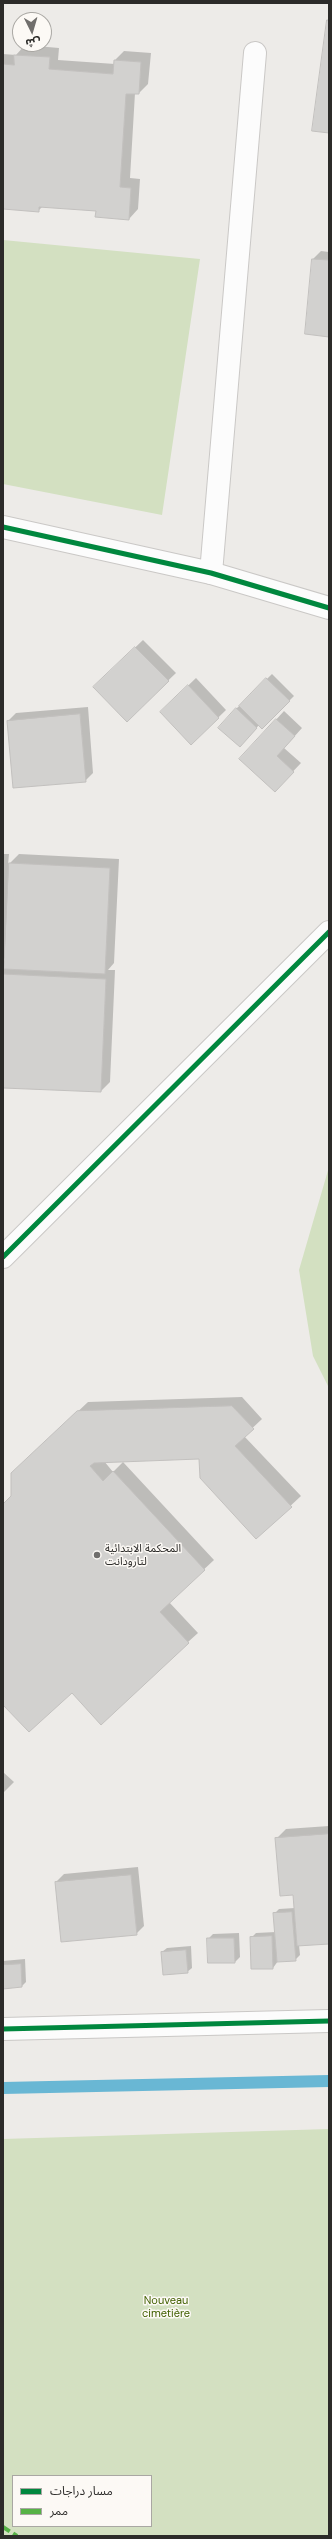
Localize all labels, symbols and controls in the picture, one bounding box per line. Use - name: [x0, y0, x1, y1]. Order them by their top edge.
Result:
- north arrow: [12, 12, 52, 52]
- text: ش: [25, 35, 41, 51]
- place label: المحكمة الابتدائية لتارودانت: [105, 1542, 181, 1568]
- marker: المحكمة الابتدائية لتارودانت: [92, 1550, 102, 1560]
- park label: Nouveau cimetière: [142, 2294, 190, 2320]
- legend: [12, 2475, 152, 2527]
- text: مسار دراجات: [50, 2483, 113, 2499]
- text: ممر: [50, 2503, 68, 2519]

